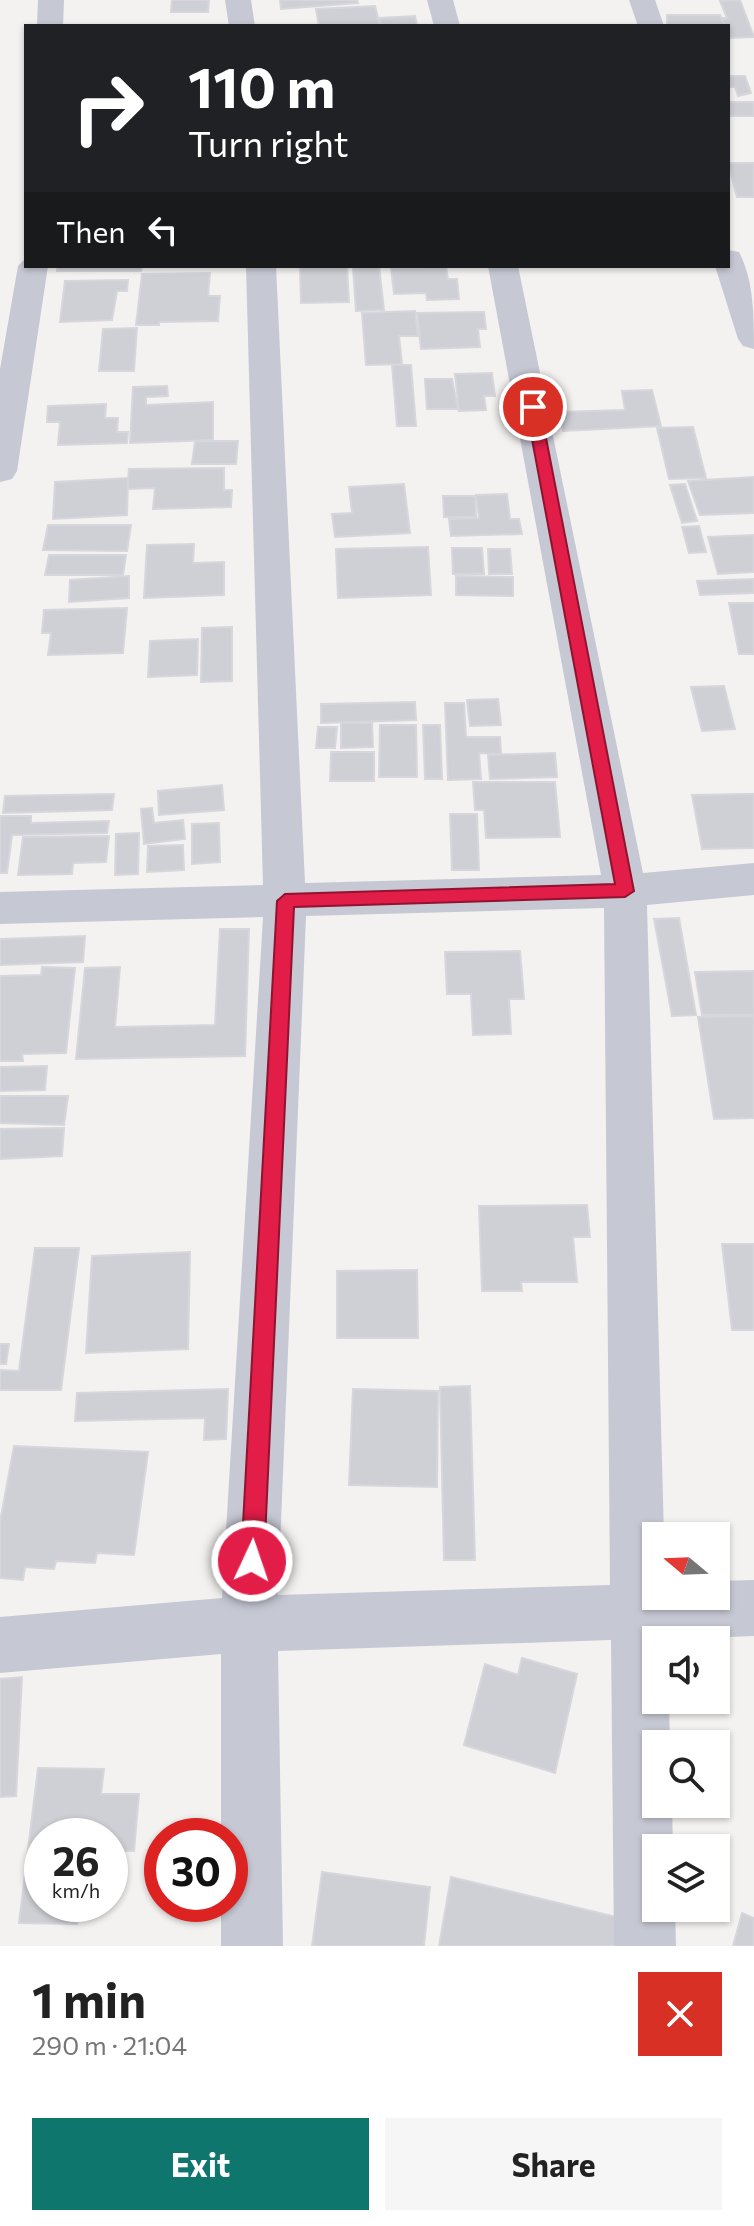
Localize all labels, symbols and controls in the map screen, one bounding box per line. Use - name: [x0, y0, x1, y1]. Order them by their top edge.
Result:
- text: 110 m: [188, 51, 335, 120]
- icon: right: [56, 56, 160, 160]
- text: Turn right: [188, 120, 349, 164]
- icon: left: [141, 208, 185, 252]
- text: Then: [56, 212, 125, 249]
- pin: [499, 373, 567, 441]
- icon: arrive: [511, 385, 555, 429]
- position arrow: [210, 1519, 294, 1603]
- north arrow: [642, 1522, 730, 1610]
- map controls: [642, 1522, 730, 1922]
- button: sound: [642, 1626, 730, 1714]
- button: search: [642, 1730, 730, 1818]
- speed limit sign: 30: [144, 1818, 248, 1922]
- button: layers: [642, 1834, 730, 1922]
- text: 26: [52, 1835, 100, 1884]
- text: km/h: [52, 1878, 100, 1902]
- text: 1 min: [32, 1969, 146, 2028]
- button: close: [638, 1972, 722, 2056]
- text: 290 m · 21:04: [32, 2029, 187, 2060]
- button: Exit: [32, 2118, 369, 2210]
- button: Share: [385, 2118, 722, 2210]

